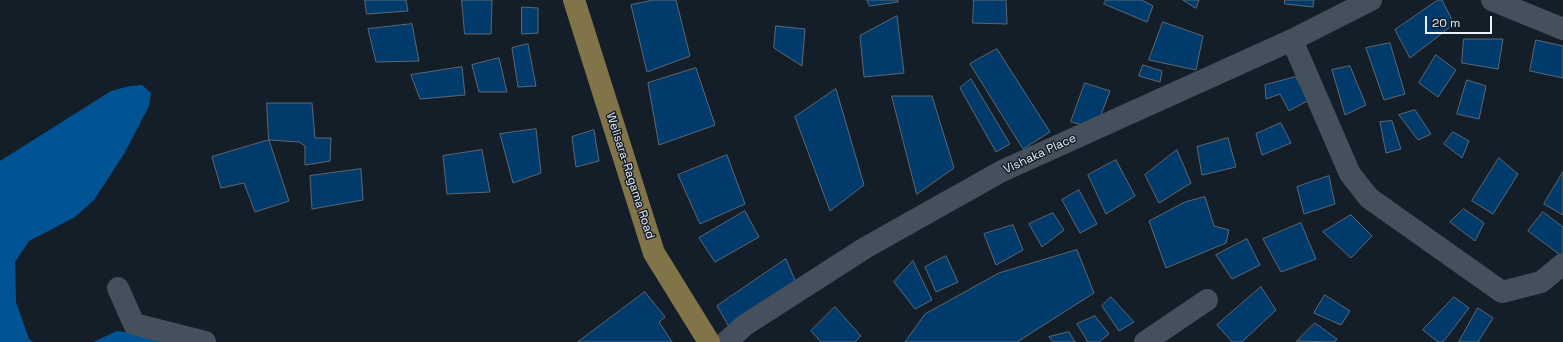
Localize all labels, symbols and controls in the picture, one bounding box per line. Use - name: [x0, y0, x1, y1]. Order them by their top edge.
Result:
- scale bar: [1427, 8, 1494, 34]
- text: 20 m: [1432, 15, 1460, 31]
- street label: Welisara-Ragama Road: [603, 111, 657, 241]
- street label: Vishaka Place: [1001, 131, 1079, 177]

